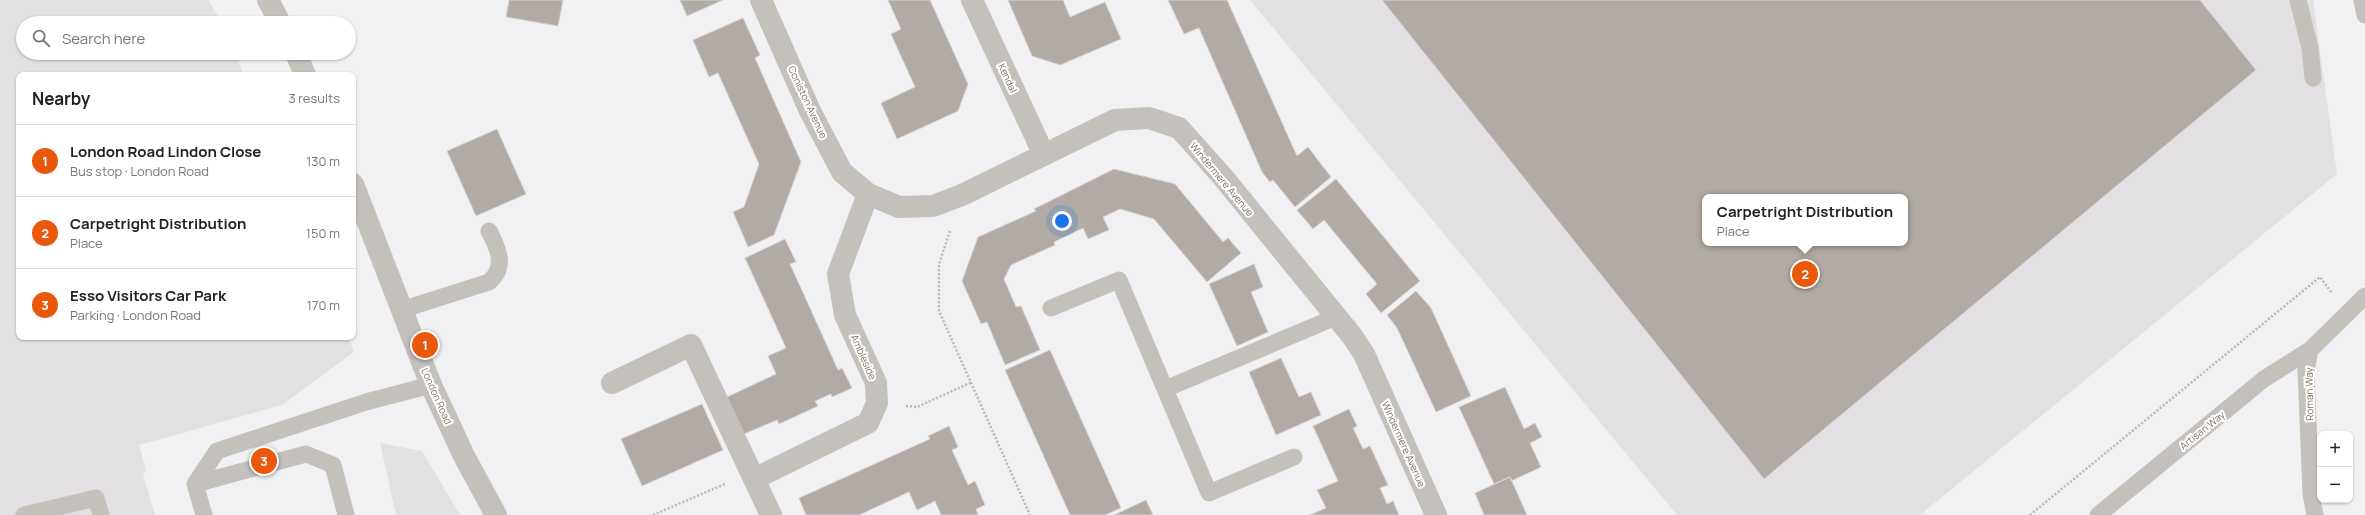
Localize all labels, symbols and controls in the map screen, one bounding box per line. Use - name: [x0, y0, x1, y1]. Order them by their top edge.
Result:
- search box: [16, 16, 356, 60]
- icon: search: [30, 27, 52, 49]
- text: Search here: [62, 28, 145, 49]
- street label: Kendal: [995, 61, 1021, 95]
- street label: Coniston Avenue: [785, 63, 831, 141]
- text: Nearby: [32, 87, 90, 110]
- text: 3 results: [288, 89, 340, 107]
- street label: Windermere Avenue: [1187, 139, 1257, 219]
- text: London Road Lindon Close: [70, 141, 261, 162]
- text: 1: [42, 152, 48, 170]
- text: 130 m: [306, 152, 340, 170]
- text: Bus stop · London Road: [70, 162, 209, 180]
- popup: [1702, 194, 1908, 246]
- text: Carpetright Distribution: [1717, 201, 1893, 222]
- your location: [1052, 211, 1072, 231]
- text: Carpetright Distribution: [70, 213, 246, 234]
- text: Place: [1717, 222, 1750, 240]
- text: 2: [41, 224, 49, 242]
- text: 150 m: [306, 224, 340, 242]
- text: Place: [70, 234, 103, 252]
- pin: 2: [1792, 259, 1818, 289]
- text: Esso Visitors Car Park: [70, 285, 226, 306]
- text: 3: [41, 296, 49, 314]
- text: 170 m: [307, 296, 340, 314]
- text: Parking · London Road: [70, 306, 201, 324]
- pin: 1: [412, 330, 438, 360]
- street label: Ambleside: [848, 332, 880, 382]
- street label: London Road: [418, 366, 456, 427]
- street label: Roman Way: [2302, 366, 2316, 421]
- street label: Windermere Avenue: [1379, 399, 1429, 489]
- street label: Artisan Way: [2176, 407, 2228, 453]
- map controls: [2317, 431, 2353, 503]
- button: +: [2317, 431, 2353, 467]
- pin: 3: [251, 446, 277, 476]
- button: −: [2317, 467, 2353, 503]

